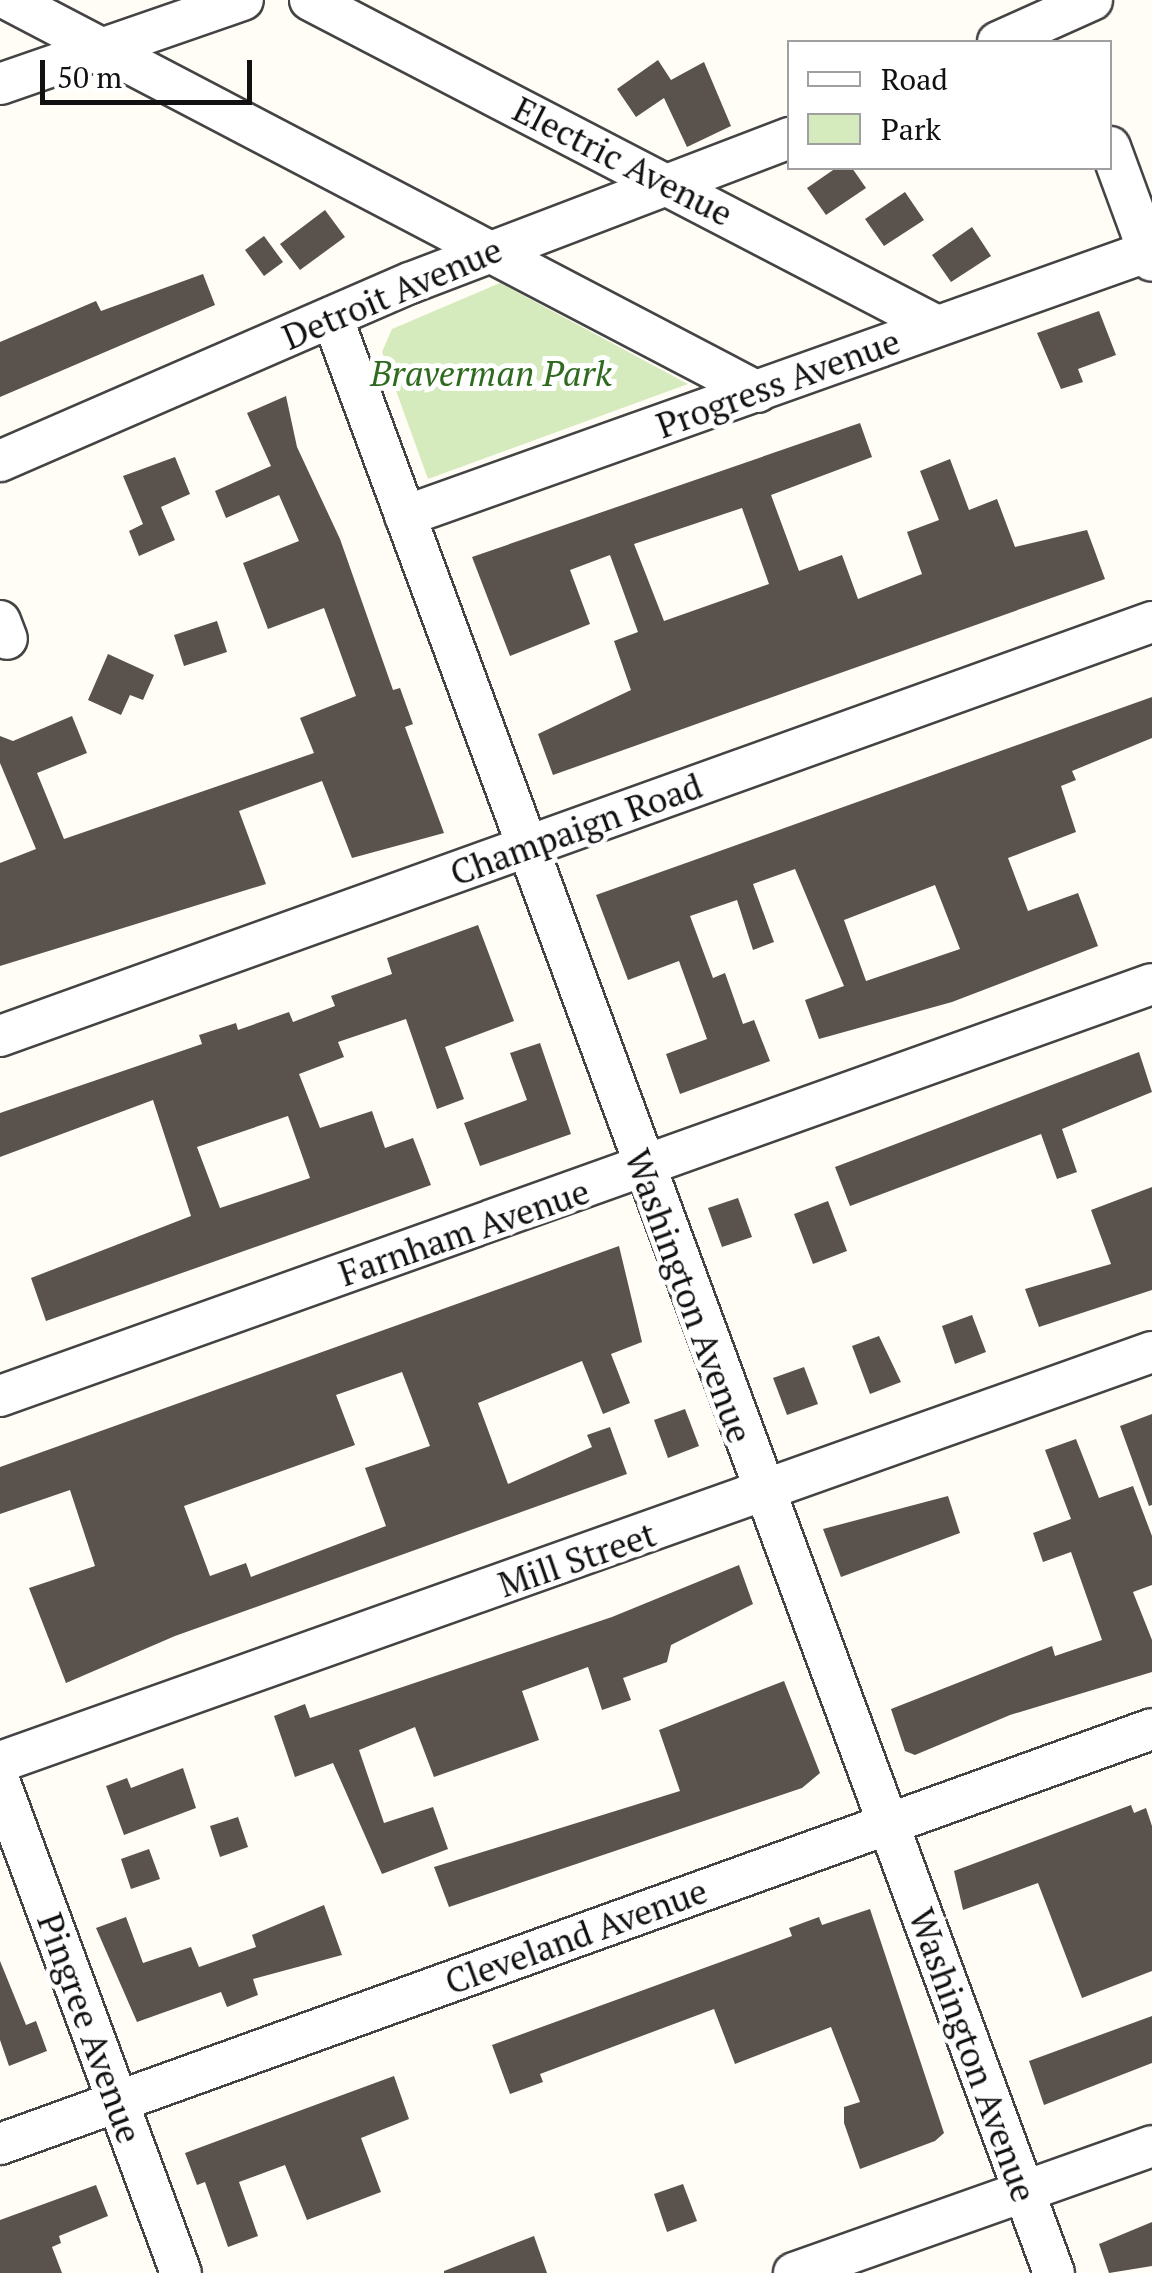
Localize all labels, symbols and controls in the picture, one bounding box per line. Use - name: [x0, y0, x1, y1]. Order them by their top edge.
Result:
- scale bar: [45, 40, 258, 102]
- legend: [787, 40, 1112, 170]
- text: 50 m: [57, 57, 122, 97]
- text: Road: [881, 59, 948, 99]
- street label: Electric Avenue: [506, 88, 740, 234]
- text: Park: [881, 109, 941, 149]
- street label: Detroit Avenue: [276, 228, 508, 358]
- street label: Progress Avenue: [650, 319, 906, 447]
- park label: Braverman Park: [370, 352, 612, 394]
- street label: Champaign Road: [444, 764, 708, 894]
- street label: Washington Avenue: [616, 1143, 762, 1449]
- street label: Farnham Avenue: [333, 1169, 595, 1295]
- street label: Mill Street: [493, 1512, 661, 1606]
- street label: Cleveland Avenue: [439, 1869, 713, 2003]
- street label: Washington Avenue: [900, 1902, 1046, 2208]
- street label: Pingree Avenue: [29, 1907, 151, 2149]

